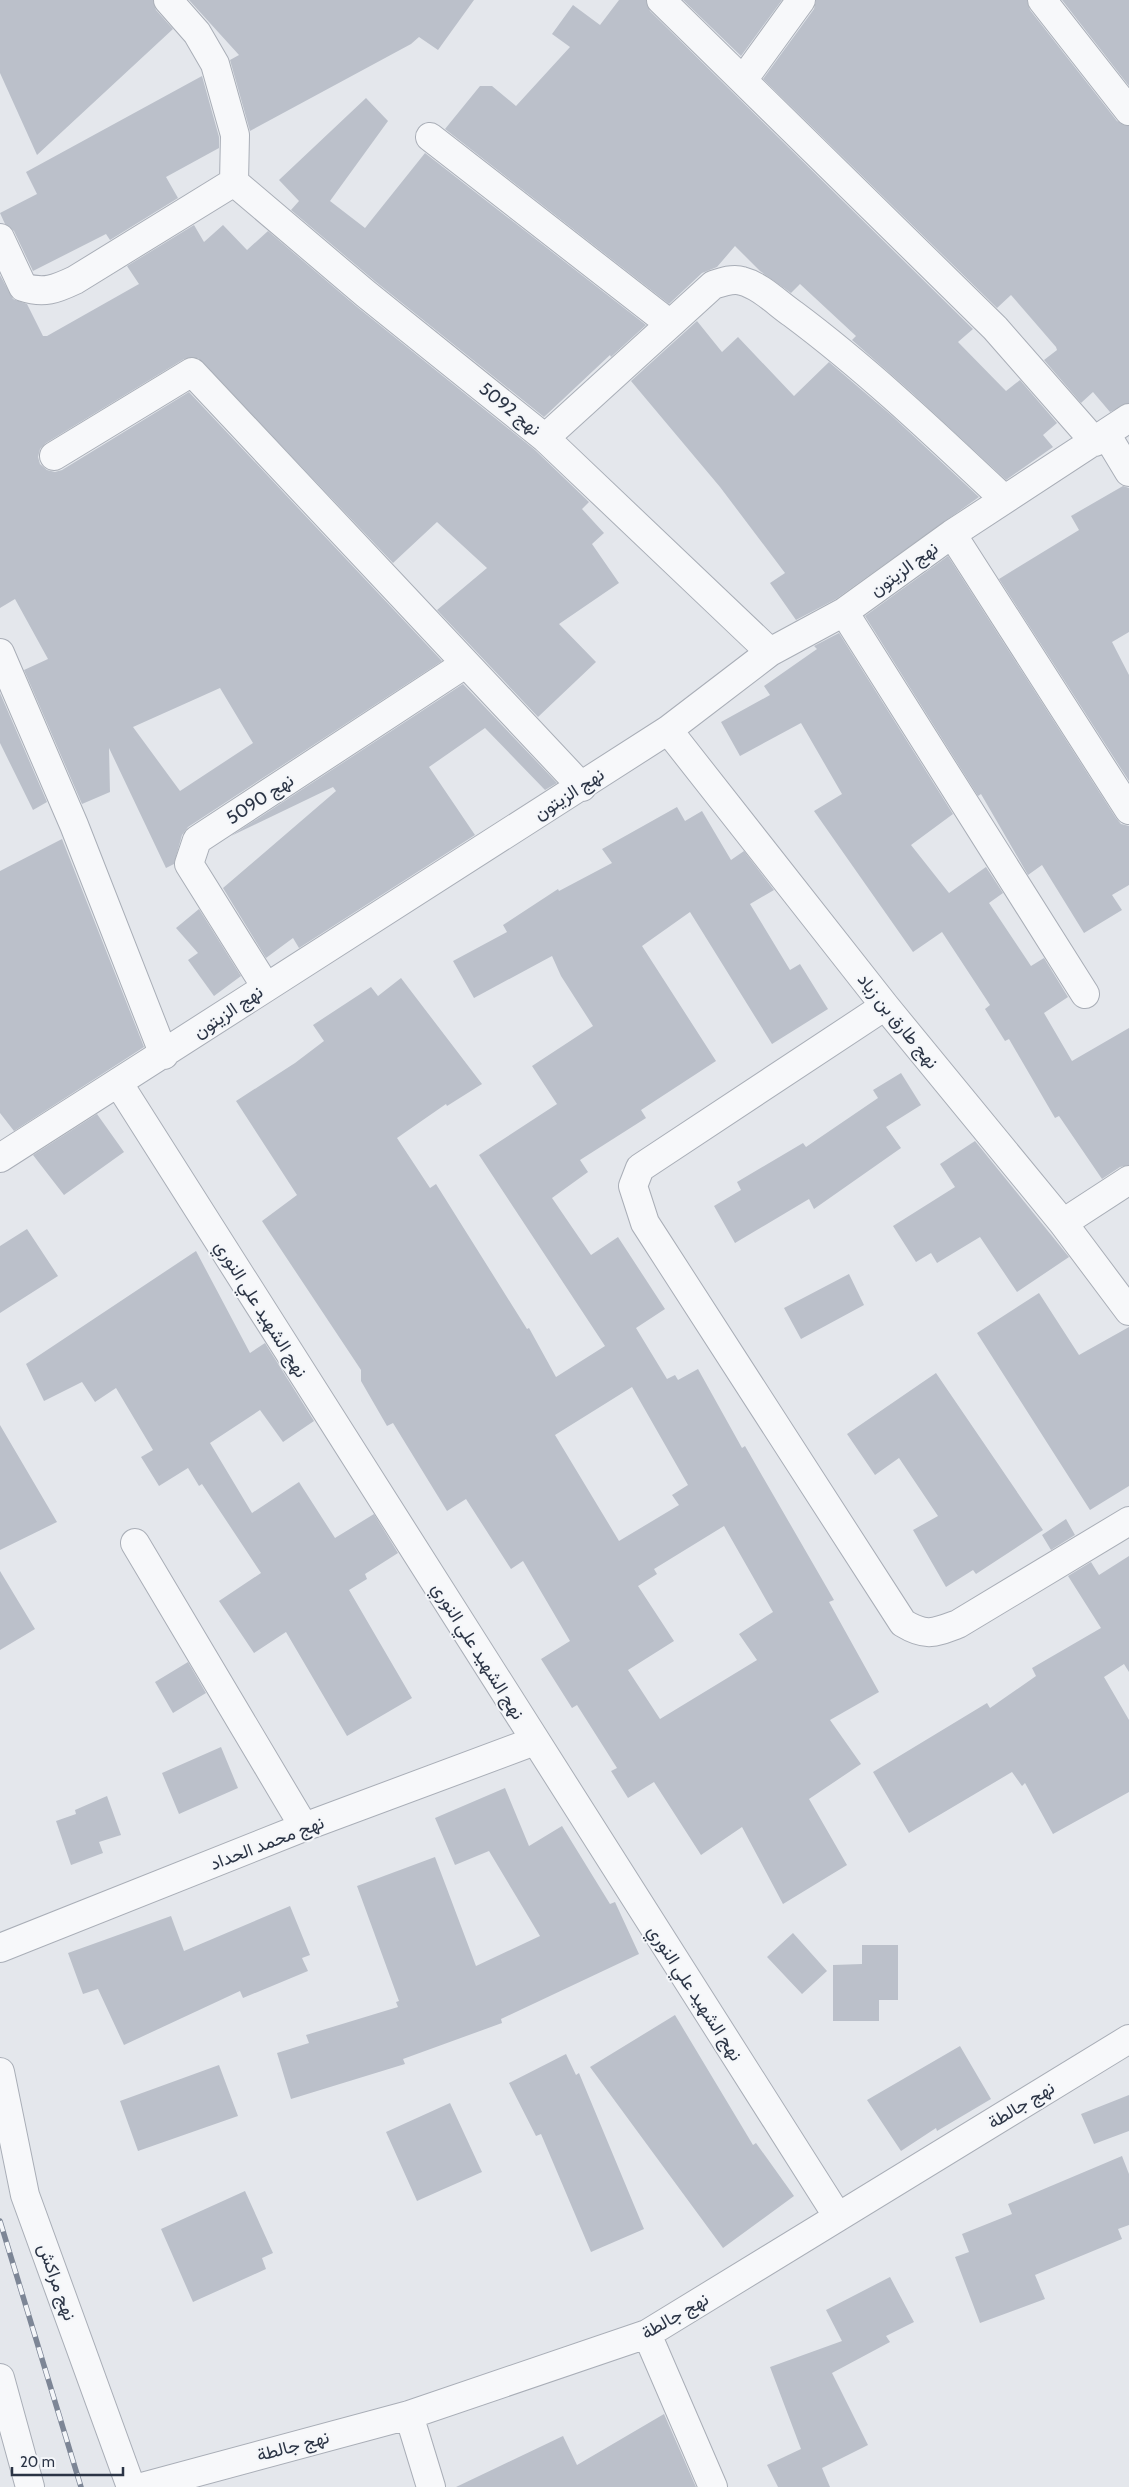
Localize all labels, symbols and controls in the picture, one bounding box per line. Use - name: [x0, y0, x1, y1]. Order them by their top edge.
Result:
- street label: نهج 5092: [474, 378, 545, 441]
- street label: نهج الزيتون: [866, 537, 943, 602]
- street label: نهج الزيتون: [530, 763, 609, 826]
- street label: نهج 5090: [222, 769, 298, 830]
- street label: نهج طارق بن زياد: [852, 969, 943, 1074]
- street label: نهج الزيتون: [189, 981, 267, 1044]
- street label: نهج الشهيد علي النوري: [207, 1236, 312, 1384]
- street label: نهج الشهيد علي النوري: [424, 1578, 529, 1726]
- street label: نهج محمد الحداد: [207, 1811, 327, 1876]
- street label: نهج الشهيد علي النوري: [640, 1921, 747, 2067]
- street label: نهج جالطة: [984, 2077, 1059, 2134]
- street label: نهج مراكش: [32, 2241, 81, 2324]
- street label: نهج جالطة: [637, 2288, 713, 2345]
- street label: نهج جالطة: [254, 2426, 332, 2467]
- scale bar: [12, 2444, 124, 2476]
- text: 20 m: [20, 2453, 55, 2471]

